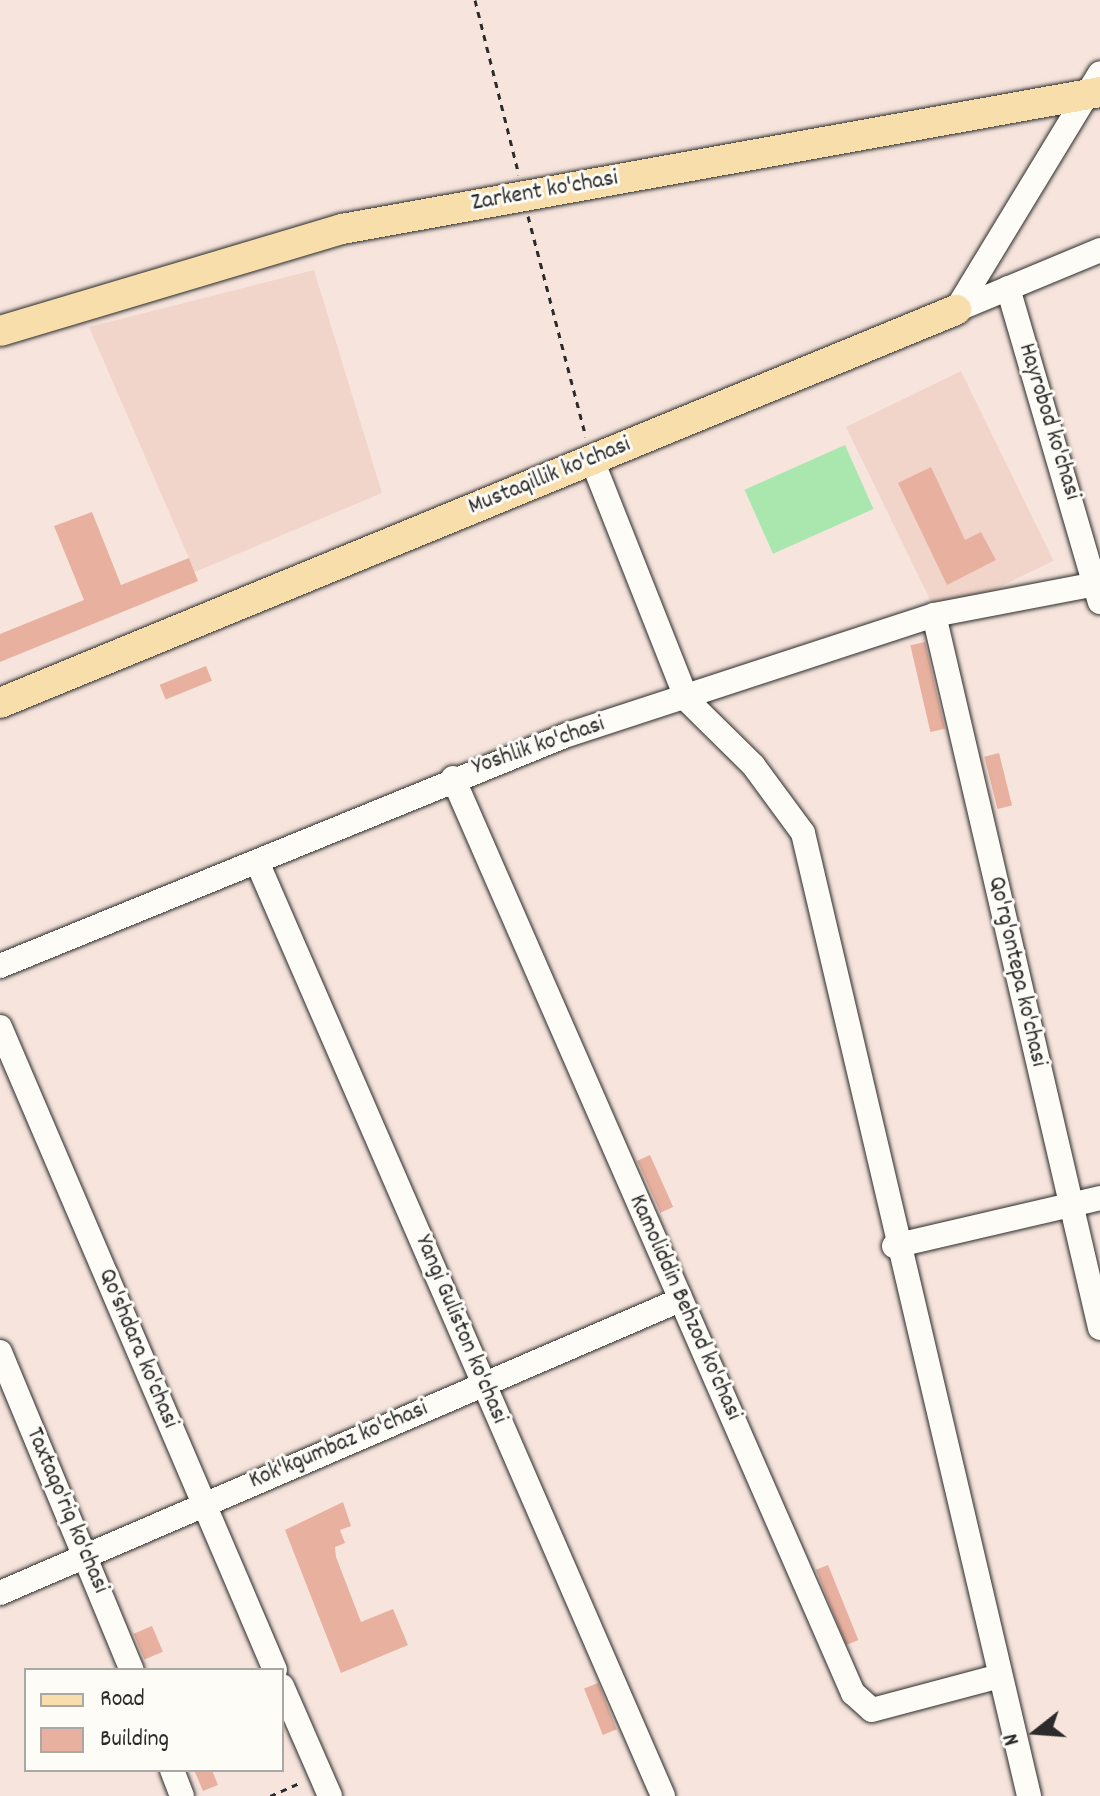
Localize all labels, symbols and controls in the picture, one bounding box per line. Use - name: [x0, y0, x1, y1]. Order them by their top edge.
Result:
- street label: Zarkent ko'chasi: [470, 165, 620, 219]
- street label: Hayrobod ko'chasi: [1011, 340, 1085, 504]
- street label: Mustaqillik ko'chasi: [465, 431, 635, 523]
- street label: Yoshlik ko'chasi: [469, 711, 609, 783]
- street label: Qo'rg'ontepa ko'chasi: [980, 874, 1052, 1070]
- street label: Kamoliddin Behzod ko'chasi: [621, 1191, 747, 1425]
- street label: Yangi Guliston ko'chasi: [407, 1231, 513, 1429]
- street label: Qo'shdara ko'chasi: [90, 1265, 184, 1433]
- street label: Kok'kgumbaz ko'chasi: [245, 1395, 433, 1497]
- street label: Taxtaqo'riq ko'chasi: [18, 1424, 114, 1598]
- legend: [24, 1668, 284, 1772]
- text: Road: [100, 1683, 145, 1717]
- north arrow: [996, 1692, 1076, 1772]
- text: Building: [100, 1723, 169, 1757]
- text: N: [996, 1729, 1029, 1749]

